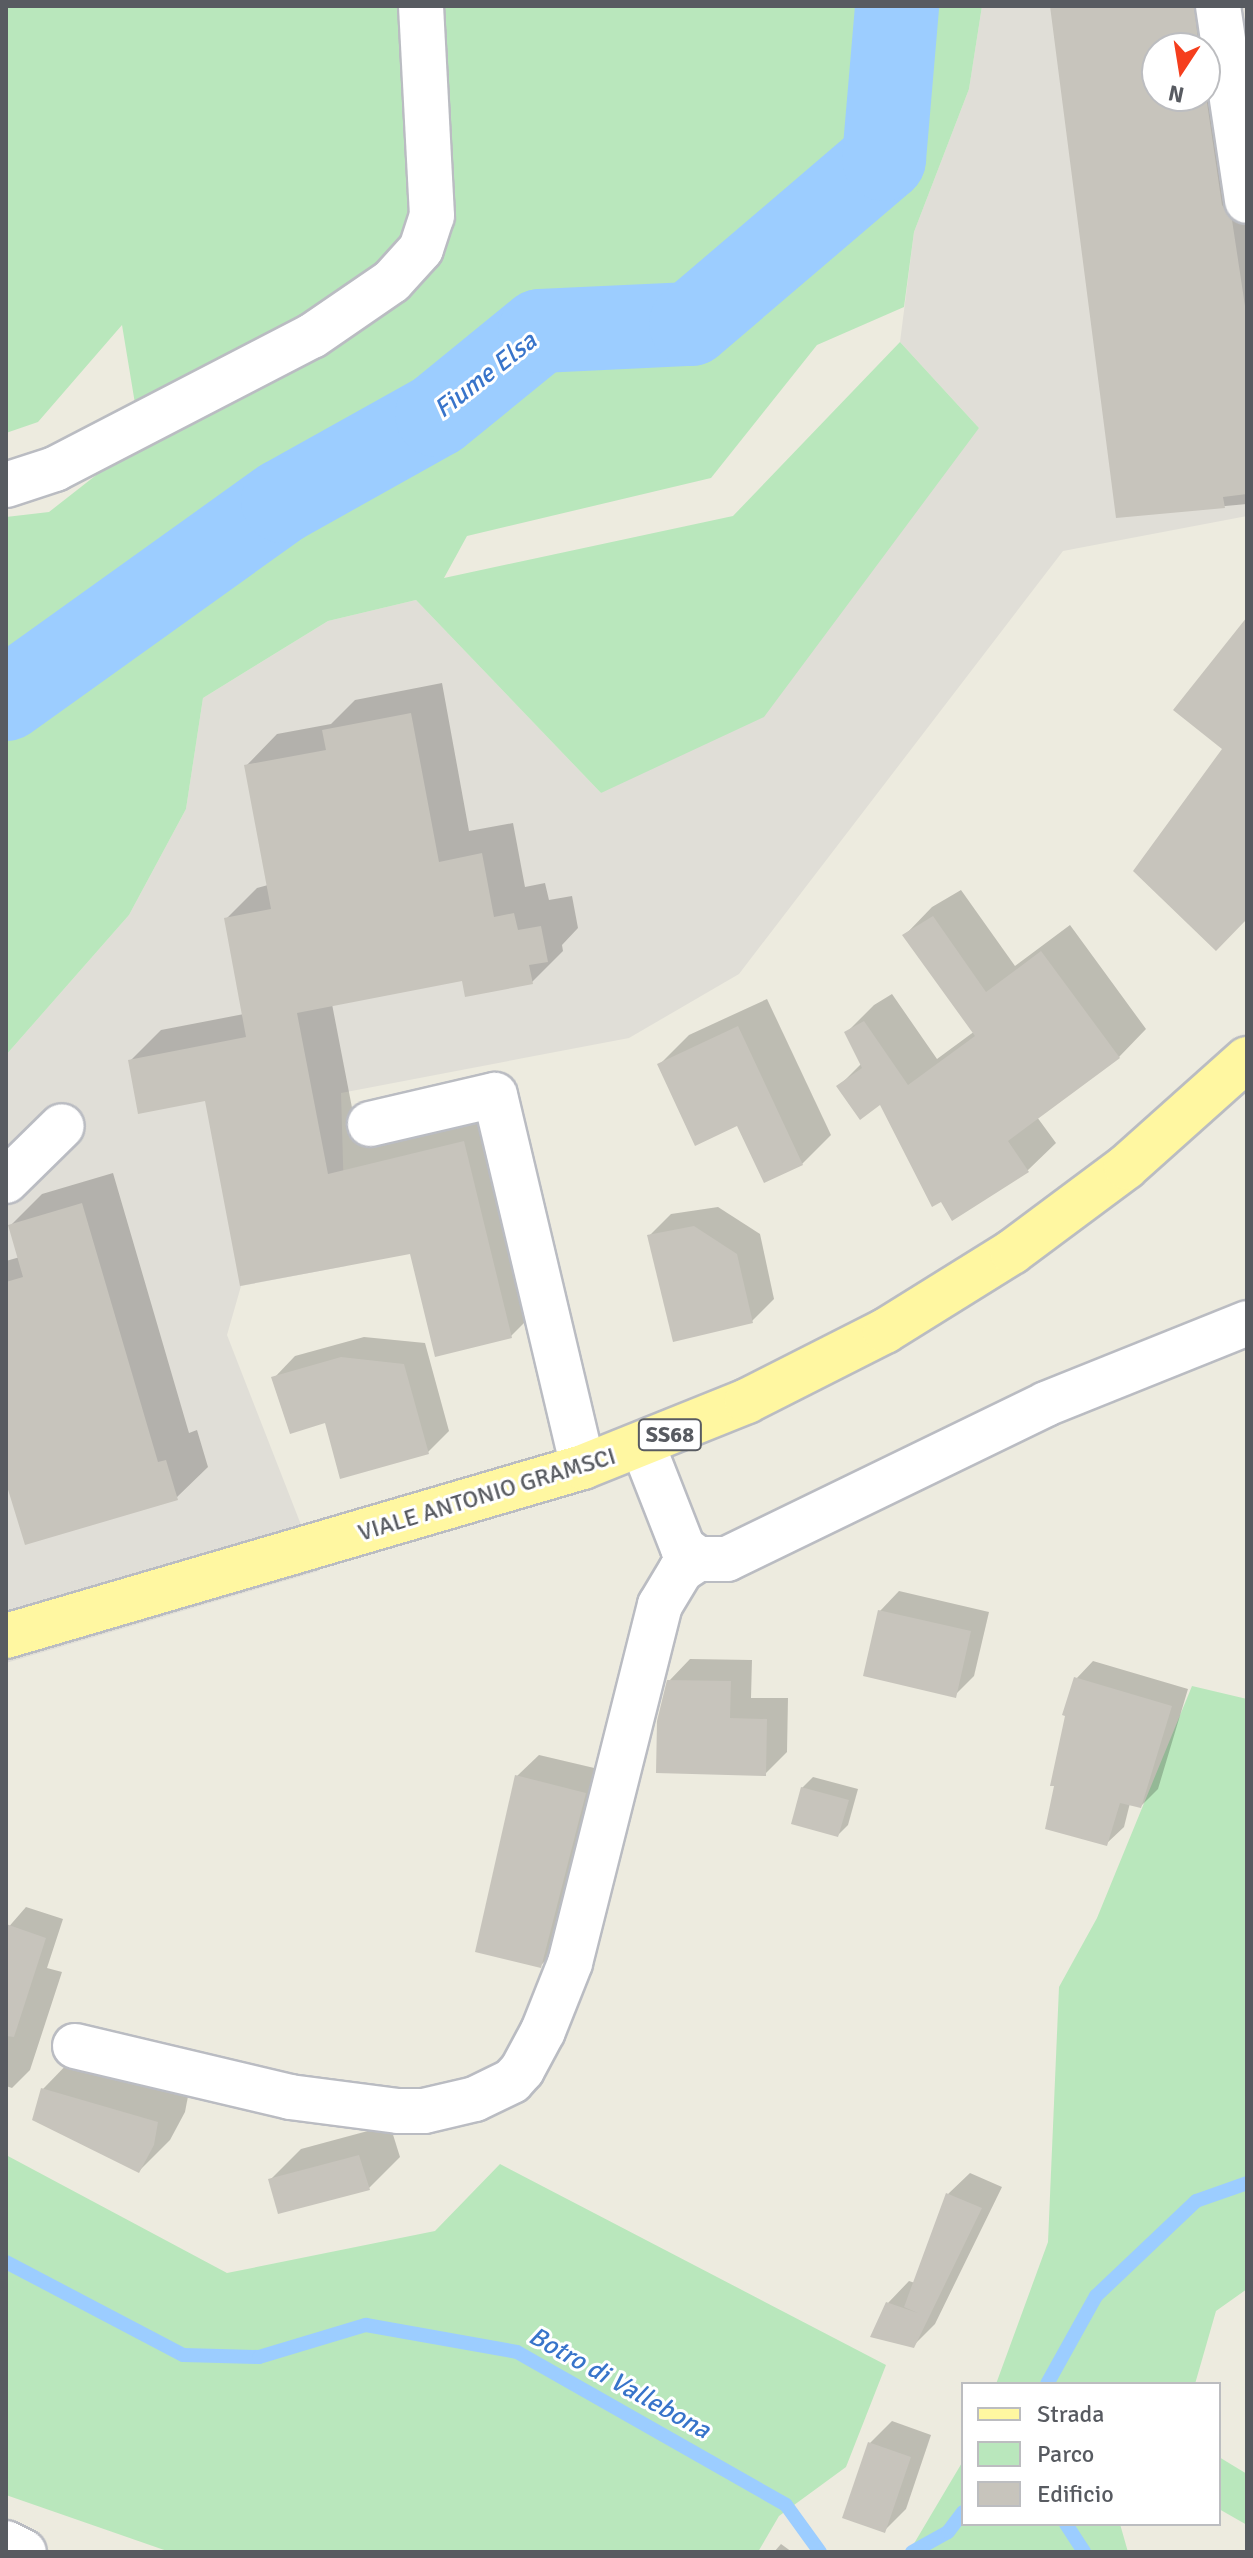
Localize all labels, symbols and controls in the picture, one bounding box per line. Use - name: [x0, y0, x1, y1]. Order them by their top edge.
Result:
- north arrow: [1141, 32, 1221, 112]
- text: N: [1166, 79, 1187, 109]
- water label: Fiume Elsa: [429, 326, 543, 426]
- road number: SS68: [636, 1417, 704, 1453]
- street label: VIALE ANTONIO GRAMSCI: [355, 1442, 619, 1548]
- water label: Botro di Vallebona: [523, 2321, 715, 2447]
- legend: [961, 2382, 1221, 2526]
- text: Strada: [1037, 2399, 1104, 2429]
- text: Parco: [1037, 2439, 1094, 2469]
- text: Edificio: [1037, 2479, 1114, 2509]

